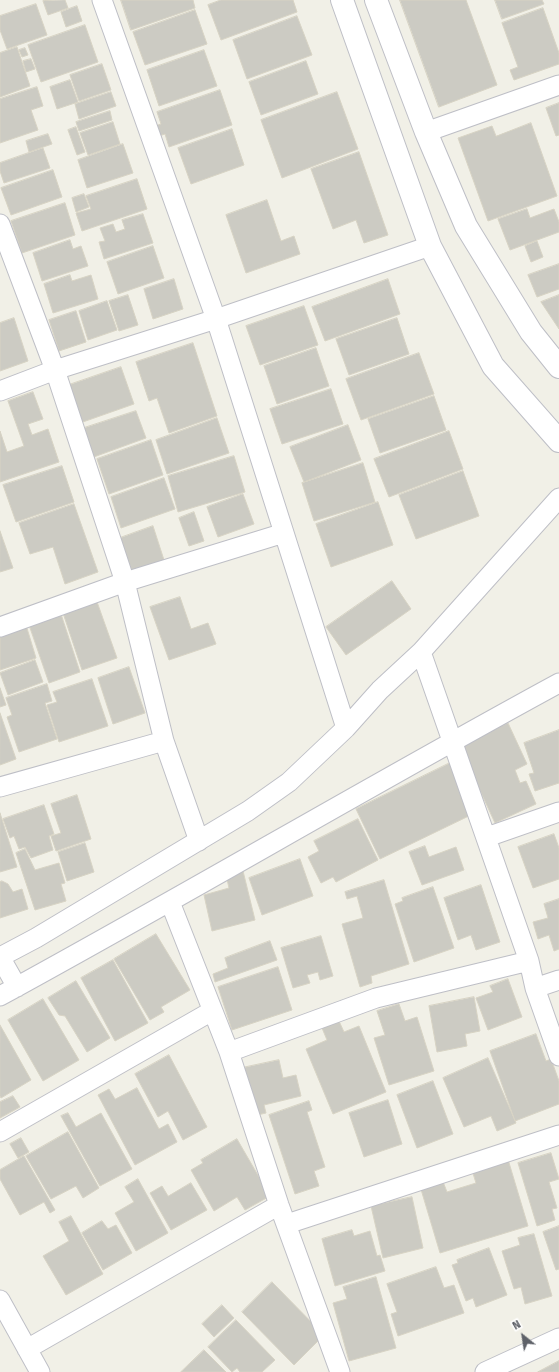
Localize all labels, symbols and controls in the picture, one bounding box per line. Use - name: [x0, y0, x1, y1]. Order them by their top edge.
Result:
- north arrow: [503, 1316, 543, 1356]
- text: N: [510, 1318, 523, 1333]

